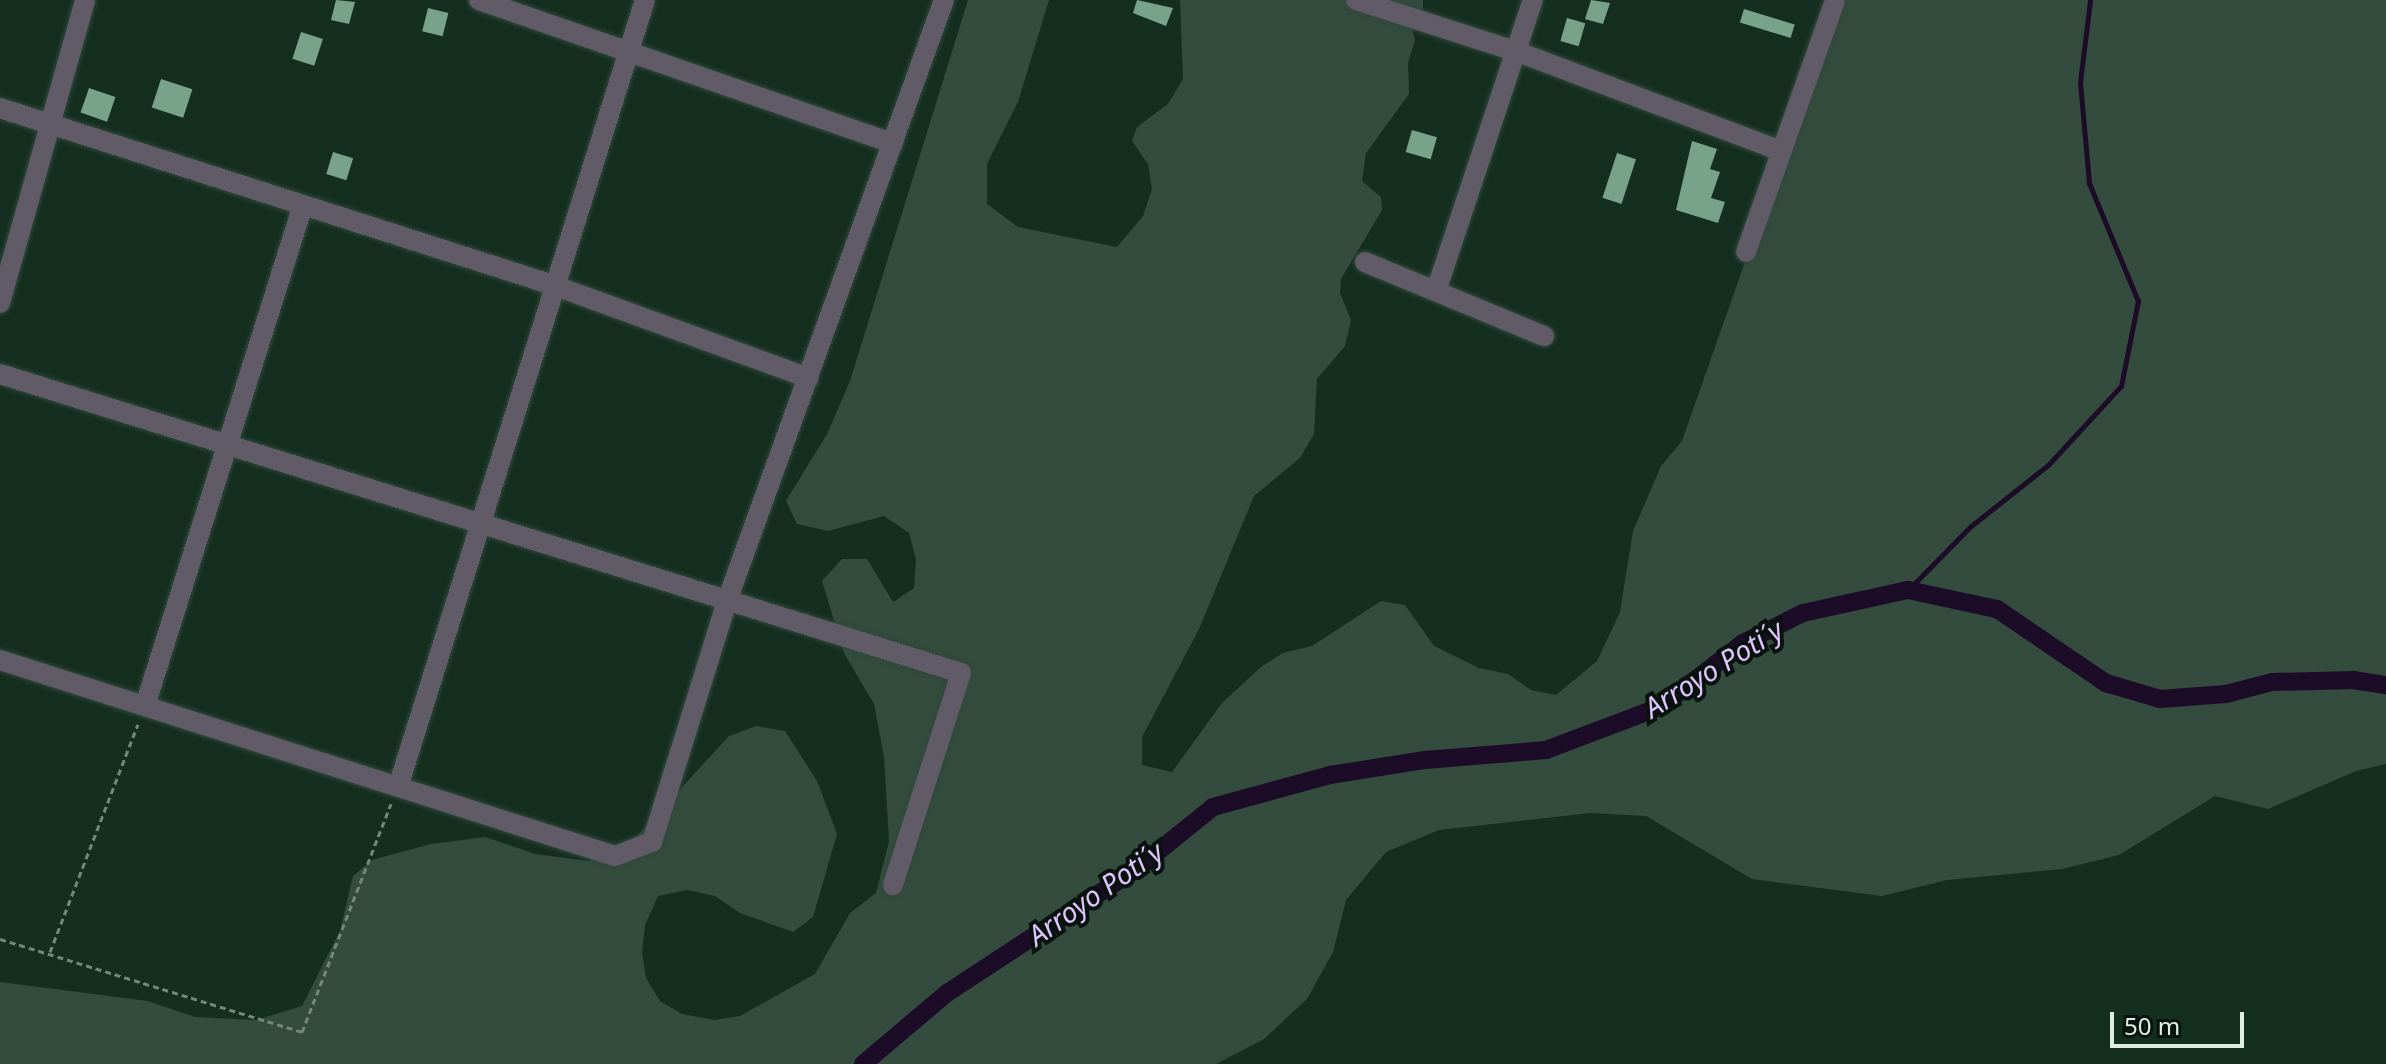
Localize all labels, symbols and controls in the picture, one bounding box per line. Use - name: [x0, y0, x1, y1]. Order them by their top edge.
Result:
- water label: Arroyo Poti´y: [1637, 612, 1789, 724]
- water label: Arroyo Poti´y: [1021, 834, 1169, 952]
- scale bar: [2114, 996, 2248, 1046]
- text: 50 m: [2124, 1009, 2180, 1042]

